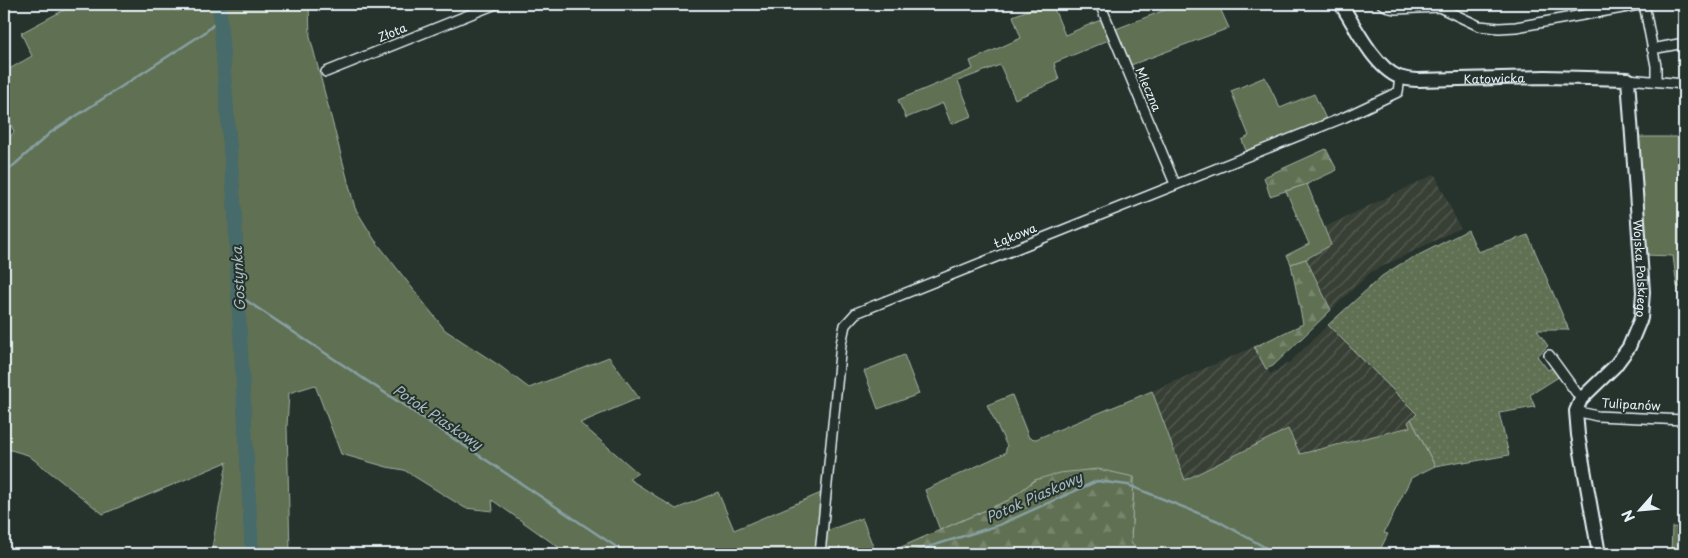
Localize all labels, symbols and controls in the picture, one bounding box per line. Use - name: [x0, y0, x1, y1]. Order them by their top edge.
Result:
- street label: Złota: [375, 18, 410, 46]
- street label: Mleczna: [1132, 64, 1167, 114]
- street label: Katowicka: [1463, 68, 1525, 88]
- street label: Łąkowa: [990, 218, 1040, 252]
- street label: Wojska Polskiego: [1629, 219, 1652, 318]
- water label: Gostynka: [226, 245, 250, 312]
- water label: Potok Piaskowy: [389, 379, 488, 455]
- street label: Tulipanów: [1601, 393, 1662, 415]
- water label: Potok Piaskowy: [982, 466, 1087, 528]
- north arrow: [1616, 486, 1666, 536]
- text: N: [1616, 506, 1640, 526]

